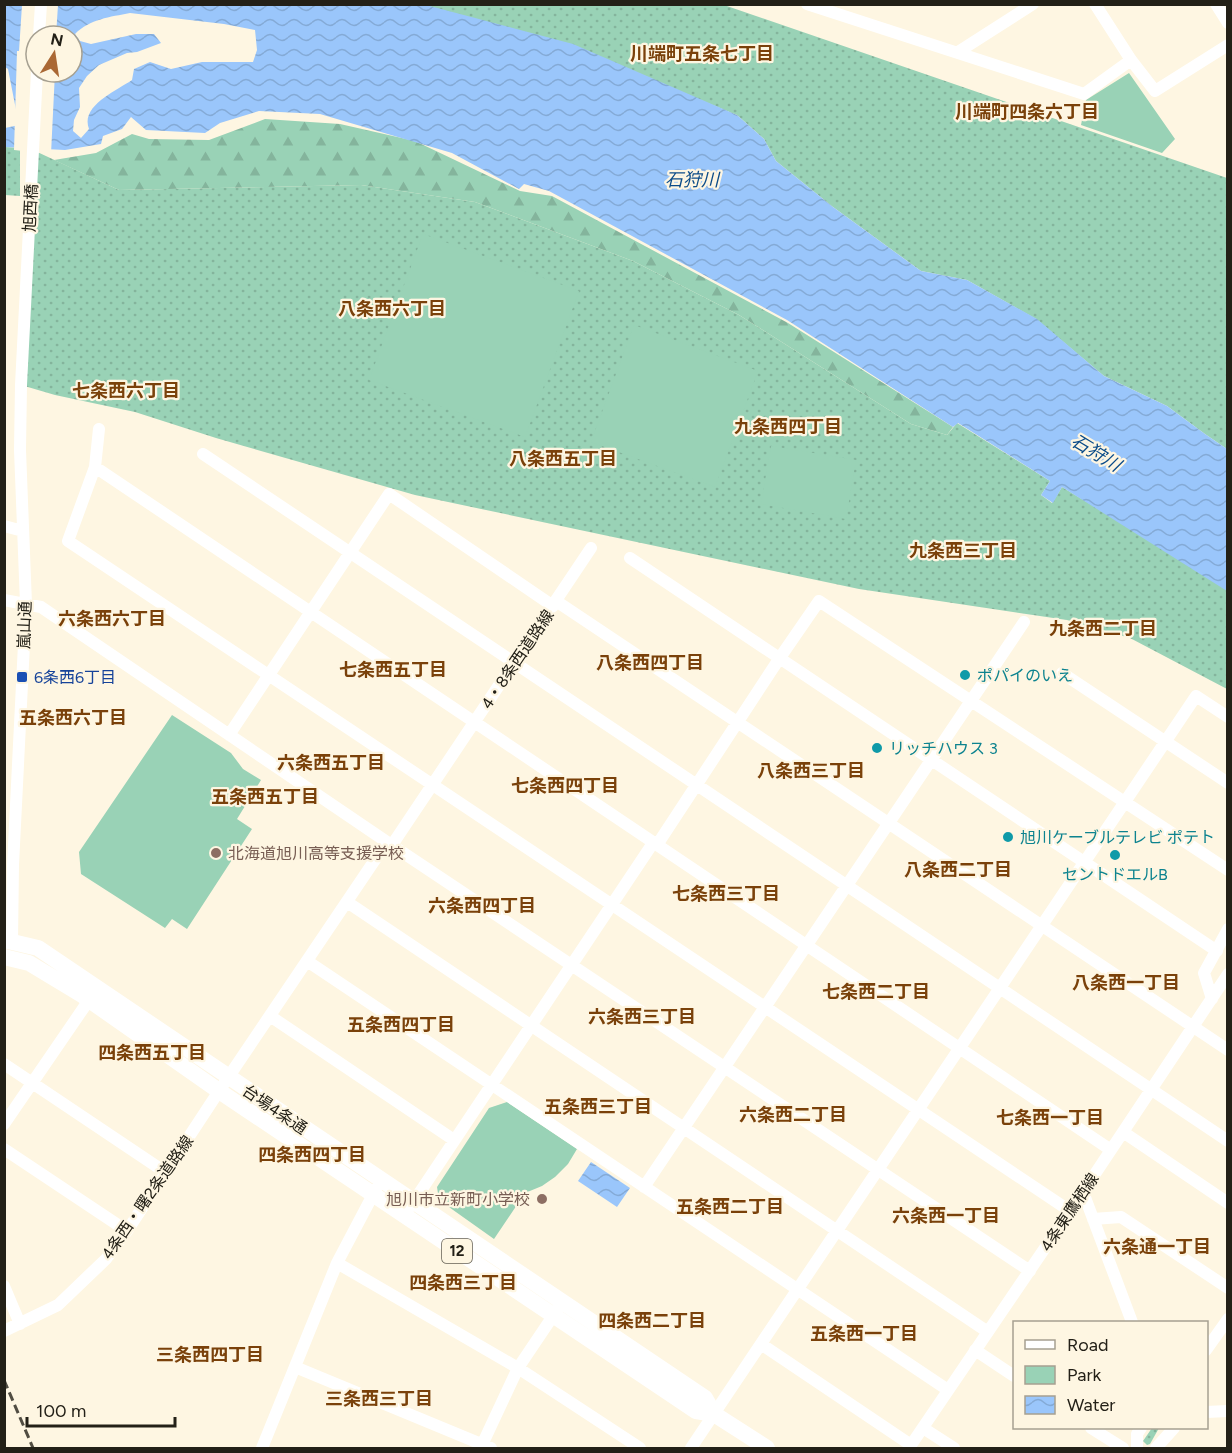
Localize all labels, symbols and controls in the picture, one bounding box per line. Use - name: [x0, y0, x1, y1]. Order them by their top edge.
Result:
- north arrow: [24, 24, 84, 84]
- text: N: [49, 29, 65, 50]
- district label: 川端町五条七丁目: [630, 43, 774, 65]
- district label: 川端町四条六丁目: [955, 101, 1099, 123]
- water label: 石狩川: [665, 169, 721, 191]
- street label: 旭西橋: [20, 184, 41, 232]
- district label: 八条西六丁目: [338, 298, 446, 320]
- district label: 七条西六丁目: [72, 380, 180, 402]
- district label: 九条西四丁目: [734, 416, 842, 438]
- water label: 石狩川: [1067, 430, 1127, 477]
- district label: 八条西五丁目: [509, 448, 617, 470]
- district label: 九条西三丁目: [909, 540, 1017, 562]
- street label: 嵐山通: [14, 601, 35, 649]
- street label: 4・8条西道路線: [477, 606, 558, 713]
- district label: 六条西六丁目: [58, 608, 166, 630]
- district label: 九条西二丁目: [1049, 618, 1157, 640]
- district label: 八条西四丁目: [596, 652, 704, 674]
- district label: 七条西五丁目: [339, 659, 447, 681]
- place label: ポパイのいえ: [977, 666, 1073, 685]
- place label: 6条西6丁目: [34, 668, 116, 687]
- marker: ポパイのいえ: [958, 668, 972, 682]
- marker: 6条西6丁目: [15, 670, 29, 684]
- district label: 五条西六丁目: [19, 707, 127, 729]
- place label: リッチハウス 3: [889, 739, 998, 758]
- marker: リッチハウス 3: [870, 741, 884, 755]
- district label: 六条西五丁目: [277, 752, 385, 774]
- district label: 八条西三丁目: [757, 760, 865, 782]
- district label: 七条西四丁目: [511, 775, 619, 797]
- district label: 五条西五丁目: [211, 786, 319, 808]
- place label: 旭川ケーブルテレビ ポテト: [1020, 828, 1215, 847]
- marker: 旭川ケーブルテレビ ポテト: [1001, 830, 1015, 844]
- place label: 北海道旭川高等支援学校: [228, 844, 404, 863]
- marker: 北海道旭川高等支援学校: [209, 846, 223, 860]
- marker: セントドエルB: [1108, 848, 1122, 862]
- district label: 八条西二丁目: [904, 859, 1012, 881]
- place label: セントドエルB: [1062, 865, 1168, 884]
- district label: 七条西三丁目: [672, 883, 780, 905]
- district label: 六条西四丁目: [428, 895, 536, 917]
- district label: 八条西一丁目: [1072, 972, 1180, 994]
- district label: 七条西二丁目: [822, 981, 930, 1003]
- district label: 六条西三丁目: [588, 1006, 696, 1028]
- district label: 五条西四丁目: [347, 1014, 455, 1036]
- district label: 四条西五丁目: [98, 1042, 206, 1064]
- street label: 台場4条通: [239, 1081, 311, 1138]
- district label: 五条西三丁目: [544, 1096, 652, 1118]
- district label: 六条西二丁目: [739, 1104, 847, 1126]
- district label: 七条西一丁目: [996, 1107, 1104, 1129]
- street label: 4条西・曙2条道路線: [98, 1132, 197, 1263]
- district label: 四条西四丁目: [258, 1144, 366, 1166]
- street label: 4条東鷹栖線: [1036, 1170, 1102, 1255]
- place label: 旭川市立新町小学校: [386, 1190, 530, 1209]
- marker: 旭川市立新町小学校: [535, 1192, 549, 1206]
- district label: 五条西二丁目: [676, 1196, 784, 1218]
- district label: 六条西一丁目: [892, 1205, 1000, 1227]
- district label: 六条通一丁目: [1103, 1236, 1211, 1258]
- road number: 12: [442, 1239, 472, 1263]
- district label: 四条西三丁目: [409, 1272, 517, 1294]
- district label: 四条西二丁目: [598, 1310, 706, 1332]
- legend: [1013, 1321, 1208, 1429]
- district label: 五条西一丁目: [810, 1323, 918, 1345]
- text: Road: [1067, 1334, 1108, 1356]
- district label: 三条西四丁目: [156, 1344, 264, 1366]
- text: Park: [1067, 1364, 1102, 1386]
- district label: 三条西三丁目: [325, 1388, 433, 1410]
- scale bar: [27, 1390, 176, 1428]
- text: Water: [1067, 1394, 1115, 1416]
- text: 100 m: [36, 1400, 86, 1422]

